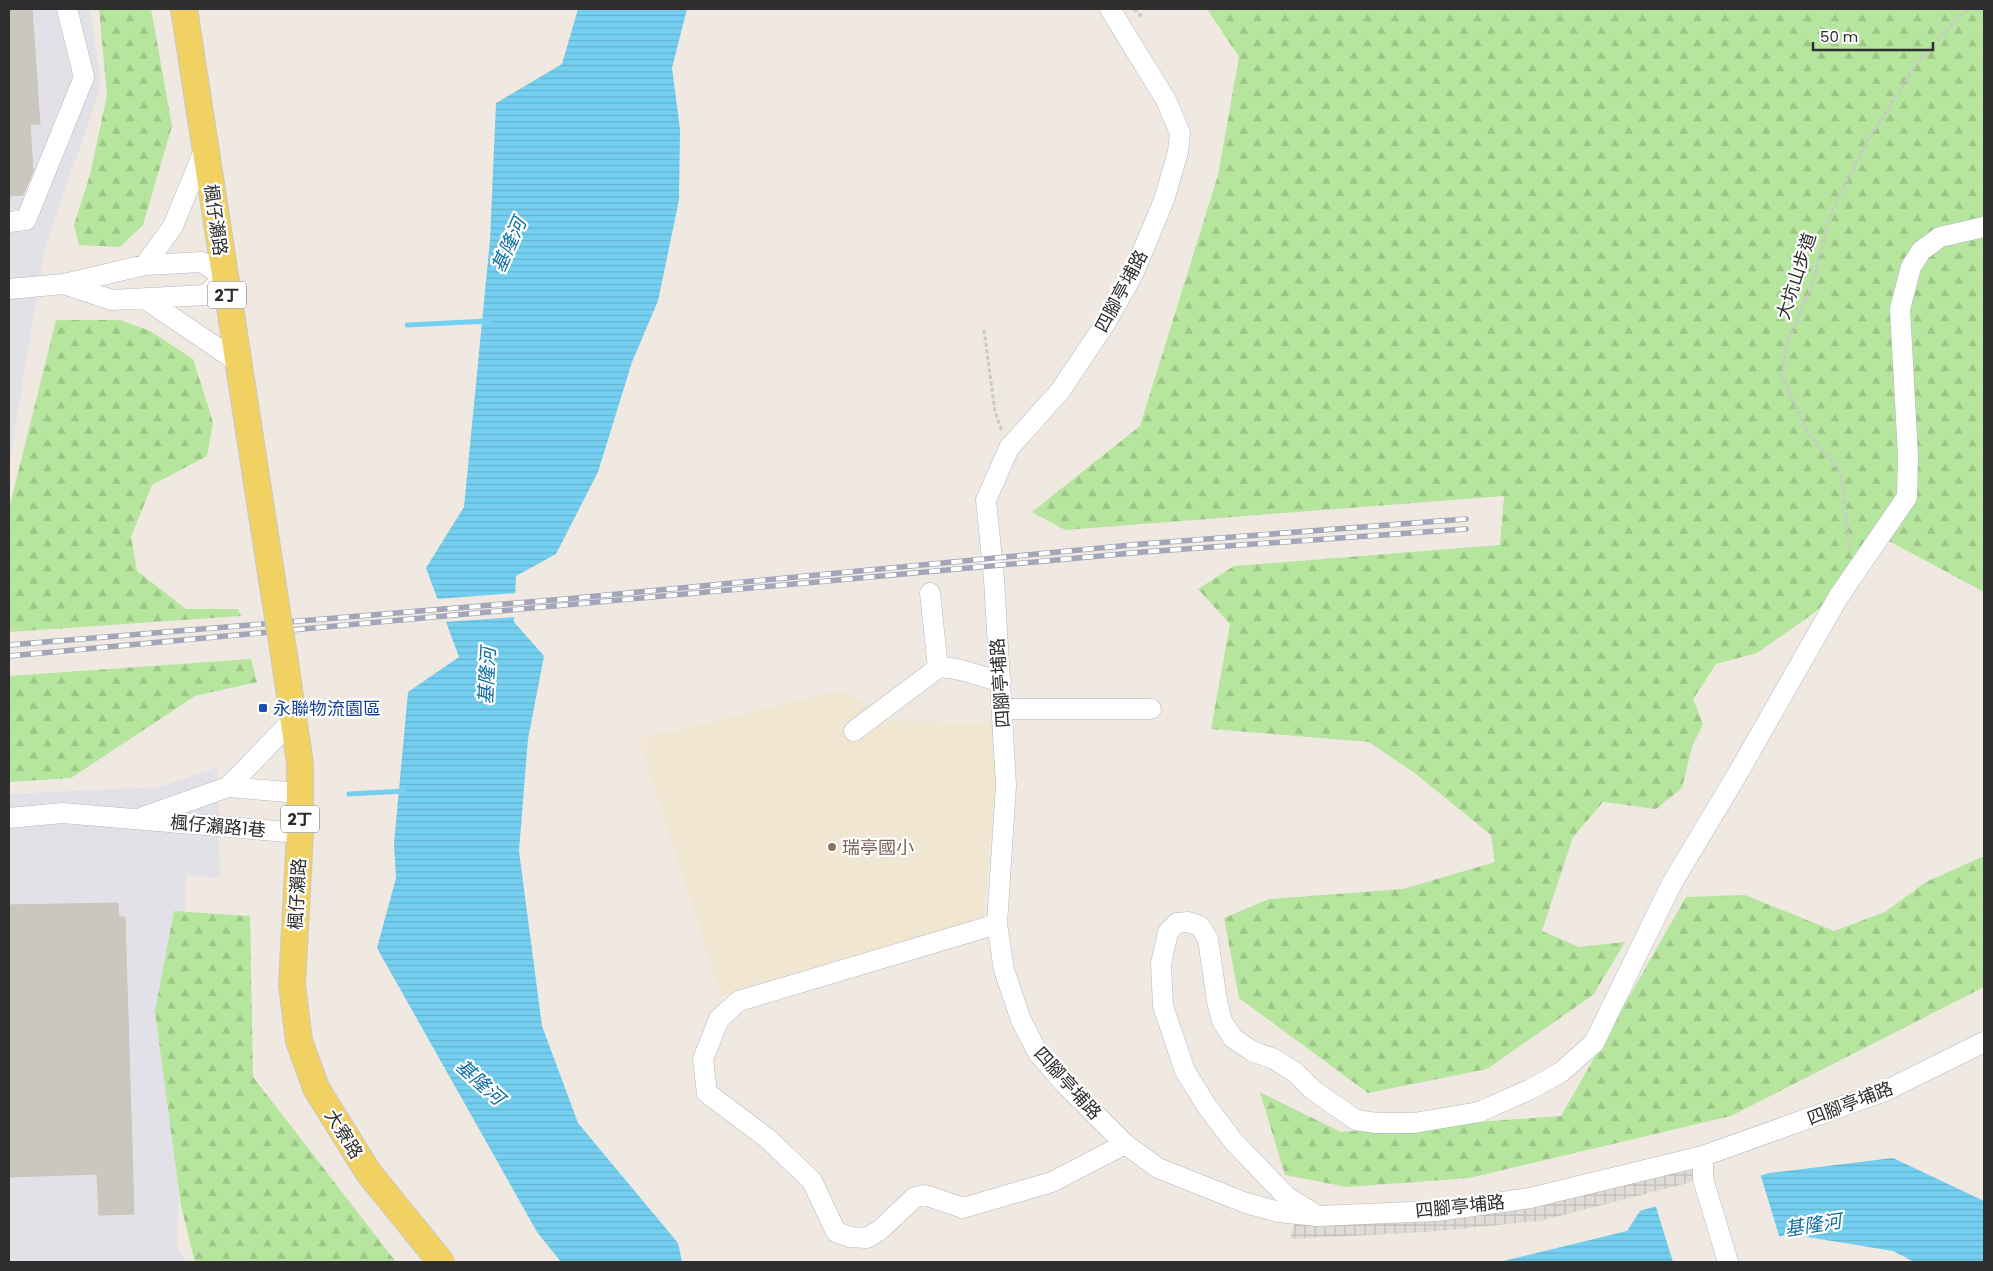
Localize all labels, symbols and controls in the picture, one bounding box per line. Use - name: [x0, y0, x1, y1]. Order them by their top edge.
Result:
- scale bar: [1813, 20, 1933, 52]
- text: 50 m: [1820, 26, 1858, 47]
- street label: 楓仔瀨路: [199, 183, 233, 257]
- water label: 基隆河: [485, 210, 535, 277]
- street label: 大坑山步道: [1770, 229, 1822, 323]
- street label: 四腳亭埔路: [1089, 245, 1153, 337]
- road number: 2丁: [208, 282, 246, 308]
- street label: 四腳亭埔路: [984, 637, 1016, 729]
- water label: 基隆河: [472, 643, 502, 705]
- place label: 永聯物流園區: [273, 696, 381, 721]
- marker: 永聯物流園區: [257, 702, 269, 714]
- road number: 2丁: [281, 806, 319, 832]
- street label: 楓仔瀨路1巷: [169, 809, 267, 843]
- place label: 瑞亭國小: [842, 835, 914, 860]
- marker: 瑞亭國小: [826, 841, 838, 853]
- street label: 楓仔瀨路: [283, 857, 311, 931]
- street label: 四腳亭埔路: [1029, 1041, 1107, 1125]
- water label: 基隆河: [450, 1053, 513, 1114]
- street label: 四腳亭埔路: [1804, 1075, 1896, 1131]
- street label: 大寮路: [319, 1104, 369, 1164]
- street label: 四腳亭埔路: [1414, 1189, 1506, 1223]
- water label: 基隆河: [1783, 1207, 1847, 1243]

